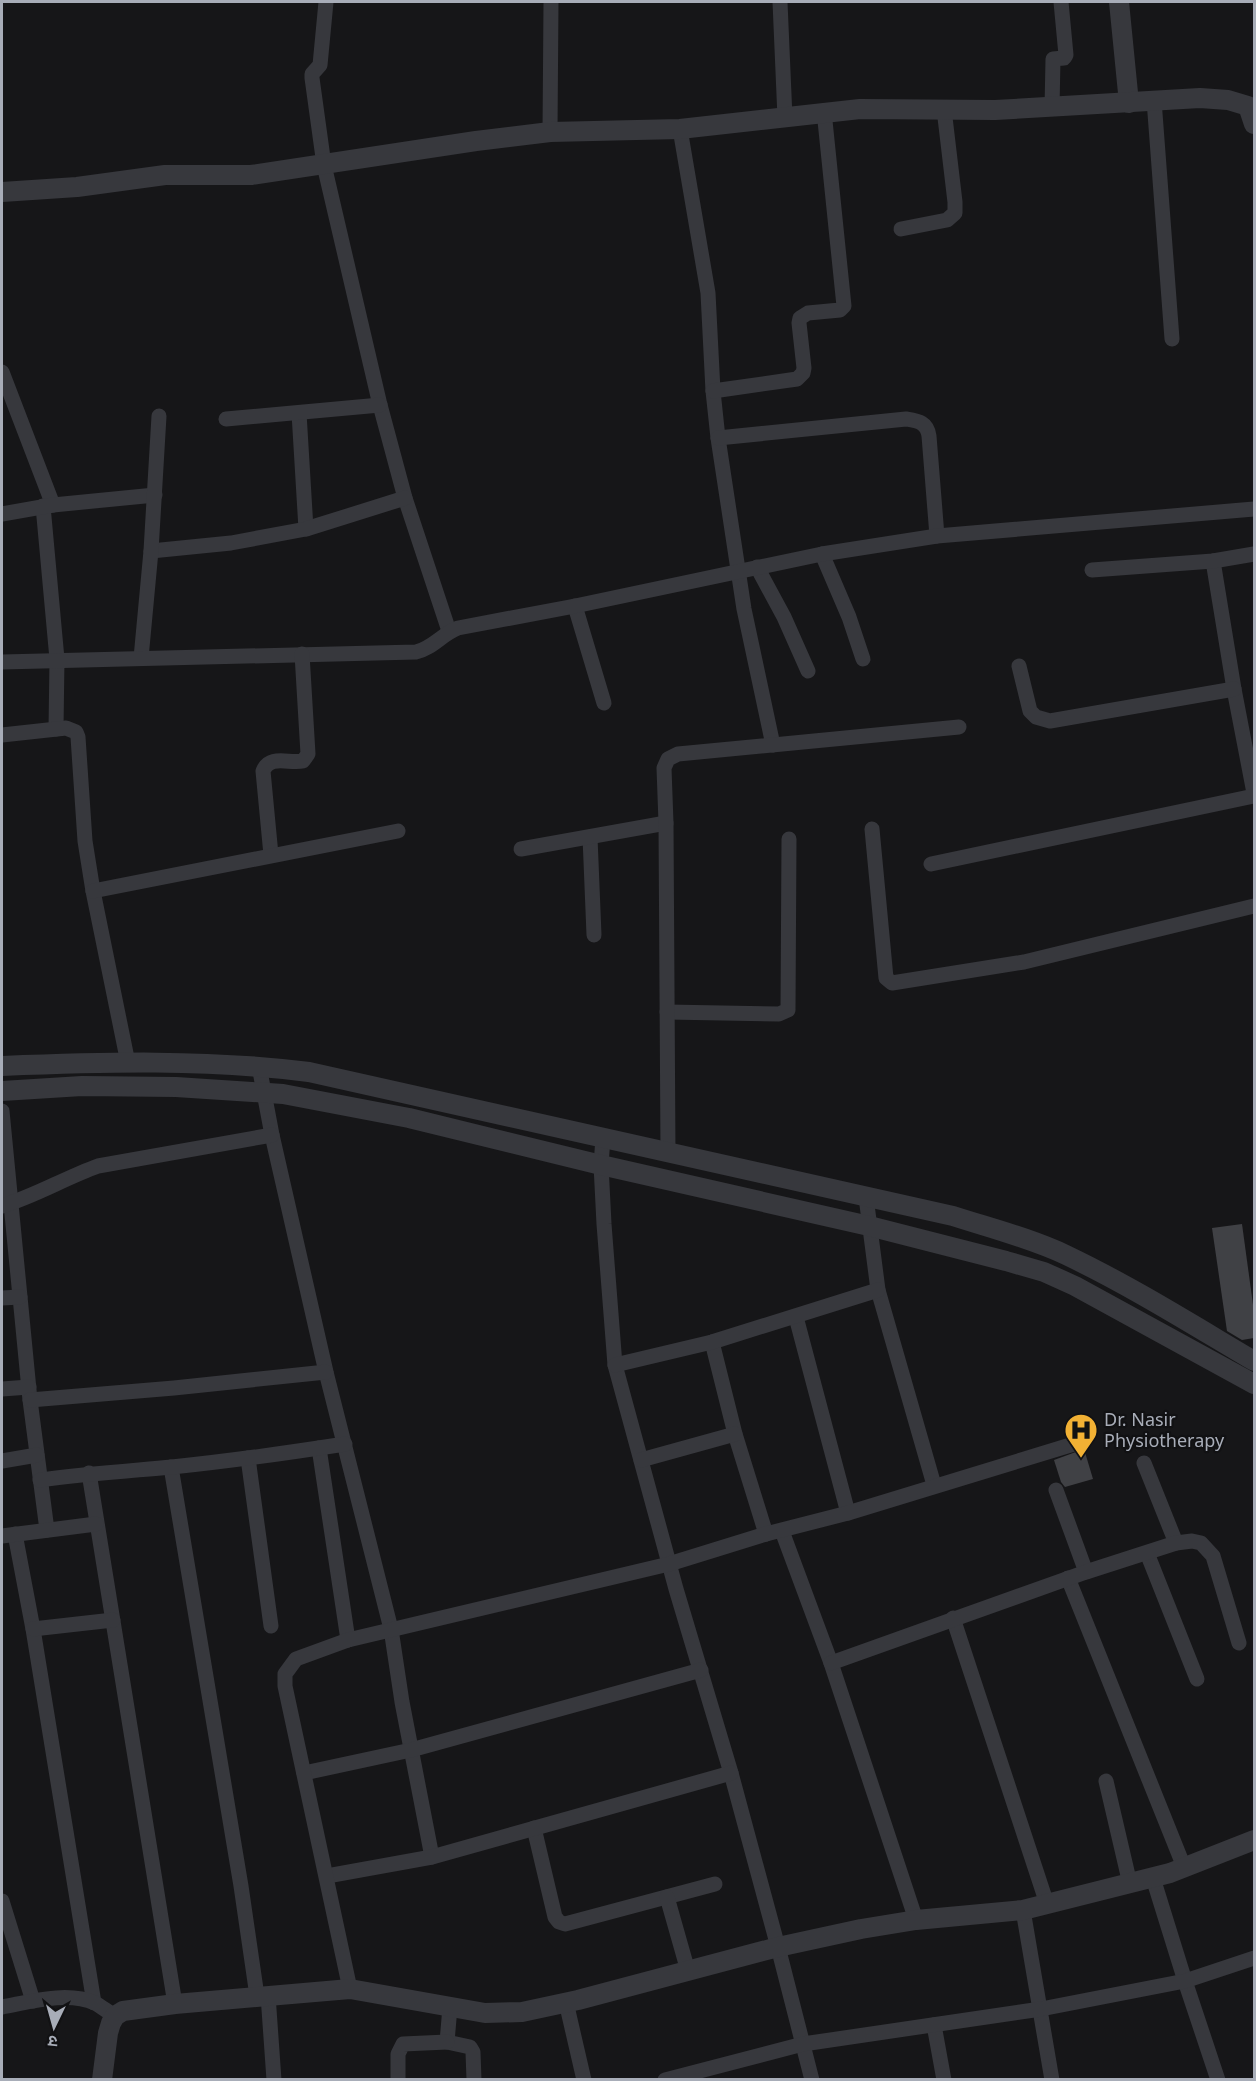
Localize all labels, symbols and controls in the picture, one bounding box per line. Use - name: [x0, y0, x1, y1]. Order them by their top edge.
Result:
- place label: Dr. Nasir Physiotherapy: [1104, 1407, 1225, 1452]
- hospital icon: Dr. Nasir Physiotherapy: [1063, 1412, 1099, 1459]
- north arrow: [24, 1997, 84, 2057]
- text: उ: [46, 2031, 58, 2053]

